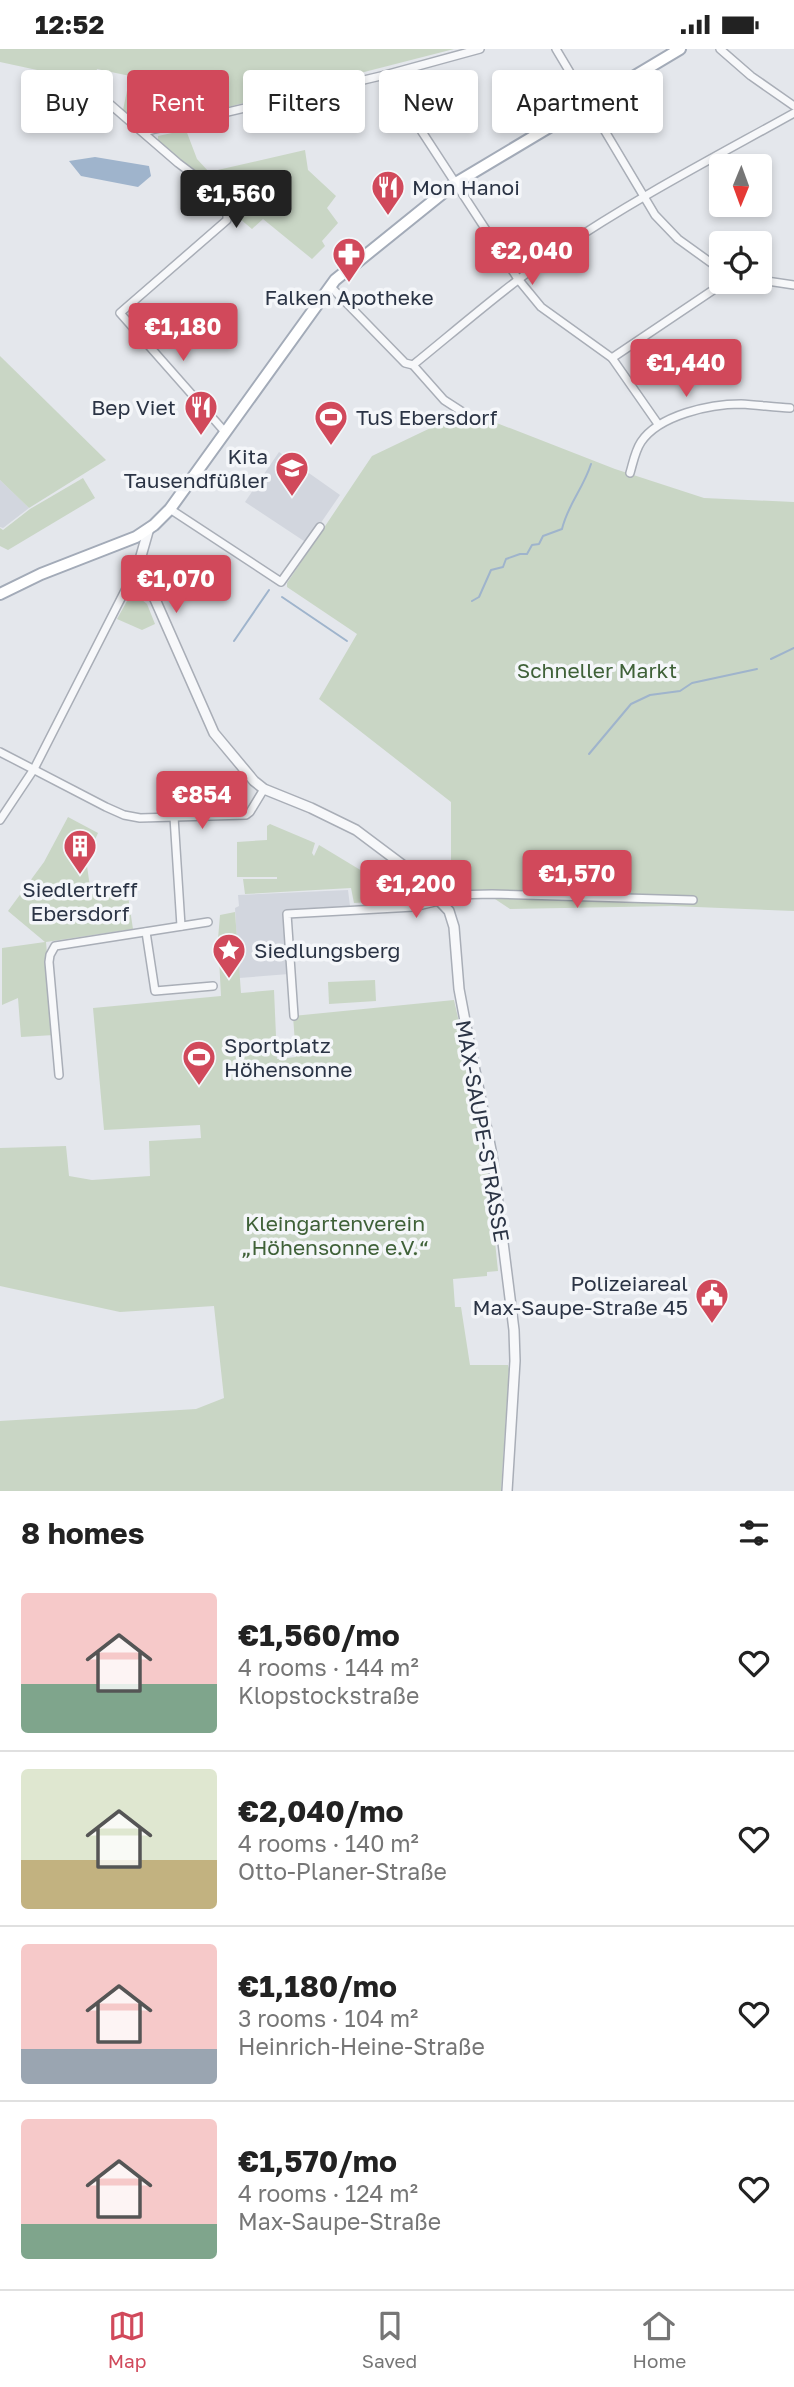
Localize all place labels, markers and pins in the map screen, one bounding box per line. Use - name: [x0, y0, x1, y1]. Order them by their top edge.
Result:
- restaurant icon: Mon Hanoi: [369, 168, 407, 217]
- pin: €1,560: [179, 171, 293, 230]
- place label: Mon Hanoi: [412, 174, 520, 200]
- pin: €2,040: [475, 227, 589, 287]
- pharmacy icon: Falken Apotheke: [330, 235, 368, 284]
- place label: Falken Apotheke: [264, 284, 434, 310]
- pin: €1,180: [126, 303, 240, 363]
- pin: €1,440: [629, 339, 743, 399]
- restaurant icon: Bep Viet: [182, 388, 220, 437]
- place label: Bep Viet: [91, 394, 176, 420]
- sports icon: TuS Ebersdorf: [312, 398, 350, 447]
- place label: TuS Ebersdorf: [356, 404, 498, 430]
- place label: Kita Tausendfüßler: [124, 443, 268, 493]
- school or university icon: Kita Tausendfüßler: [273, 449, 311, 498]
- pin: €1,070: [119, 555, 233, 615]
- pin: €854: [161, 771, 243, 831]
- building icon: Siedlertreff Ebersdorf: [61, 827, 99, 876]
- pin: €1,570: [520, 851, 634, 910]
- pin: €1,200: [359, 861, 473, 920]
- place label: Siedlertreff Ebersdorf: [22, 876, 138, 926]
- place icon: Siedlungsberg: [210, 931, 248, 980]
- place label: Siedlungsberg: [254, 937, 401, 963]
- place label: Sportplatz Höhensonne: [224, 1032, 352, 1082]
- sports icon: Sportplatz Höhensonne: [180, 1038, 218, 1087]
- place label: Polizeiareal Max-Saupe-Straße 45: [472, 1270, 688, 1320]
- public building icon: Polizeiareal Max-Saupe-Straße 45: [693, 1276, 731, 1325]

